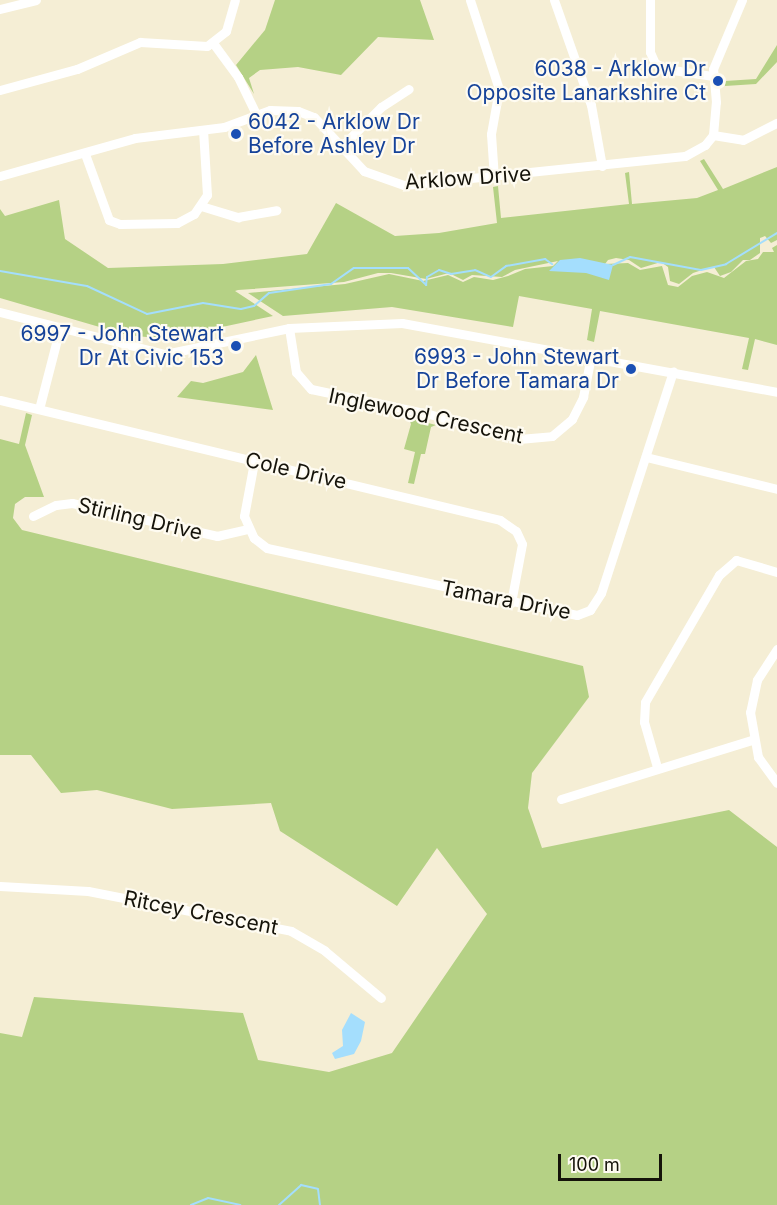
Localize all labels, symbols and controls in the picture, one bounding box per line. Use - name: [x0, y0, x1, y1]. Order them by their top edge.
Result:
- place label: 6038 - Arklow Dr Opposite Lanarkshire Ct: [467, 56, 706, 106]
- marker: 6038 - Arklow Dr Opposite Lanarkshire Ct: [711, 74, 725, 88]
- place label: 6042 - Arklow Dr Before Ashley Dr: [248, 109, 420, 159]
- marker: 6042 - Arklow Dr Before Ashley Dr: [229, 127, 243, 141]
- street label: Arklow Drive: [404, 161, 532, 195]
- place label: 6997 - John Stewart Dr At Civic 153: [21, 321, 224, 371]
- marker: 6997 - John Stewart Dr At Civic 153: [229, 339, 243, 353]
- place label: 6993 - John Stewart Dr Before Tamara Dr: [414, 344, 619, 394]
- marker: 6993 - John Stewart Dr Before Tamara Dr: [624, 362, 638, 376]
- street label: Inglewood Crescent: [326, 383, 526, 449]
- street label: Cole Drive: [243, 447, 349, 495]
- street label: Stirling Drive: [75, 492, 205, 546]
- street label: Tamara Drive: [439, 575, 573, 625]
- street label: Ritcey Crescent: [122, 886, 280, 940]
- scale bar: [561, 1142, 664, 1180]
- text: 100 m: [569, 1154, 620, 1175]

